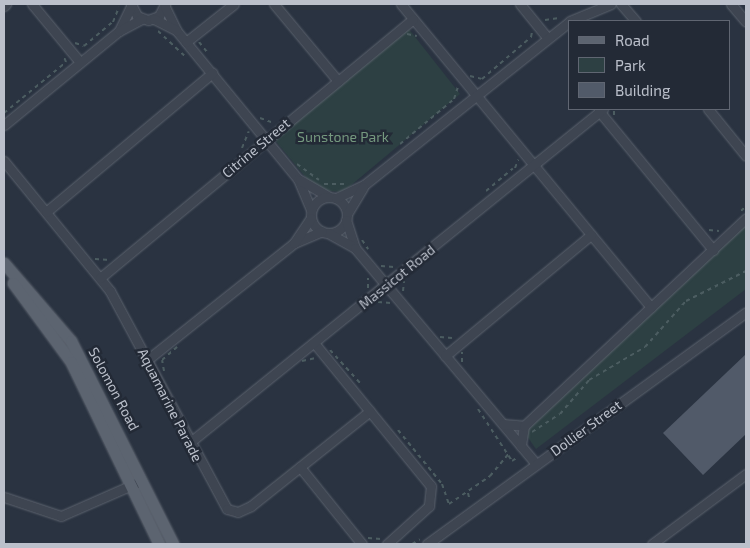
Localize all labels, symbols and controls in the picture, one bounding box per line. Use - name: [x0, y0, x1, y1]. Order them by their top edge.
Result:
- legend: [568, 20, 730, 110]
- text: Road: [615, 31, 650, 49]
- text: Park: [615, 56, 646, 74]
- text: Building: [615, 81, 670, 99]
- street label: Citrine Street: [219, 115, 293, 181]
- park label: Sunstone Park: [297, 129, 389, 145]
- street label: Massicot Road: [356, 241, 438, 313]
- street label: Solomon Road: [85, 345, 143, 433]
- street label: Aquamarine Parade: [134, 346, 206, 464]
- street label: Dollier Street: [547, 396, 625, 460]

